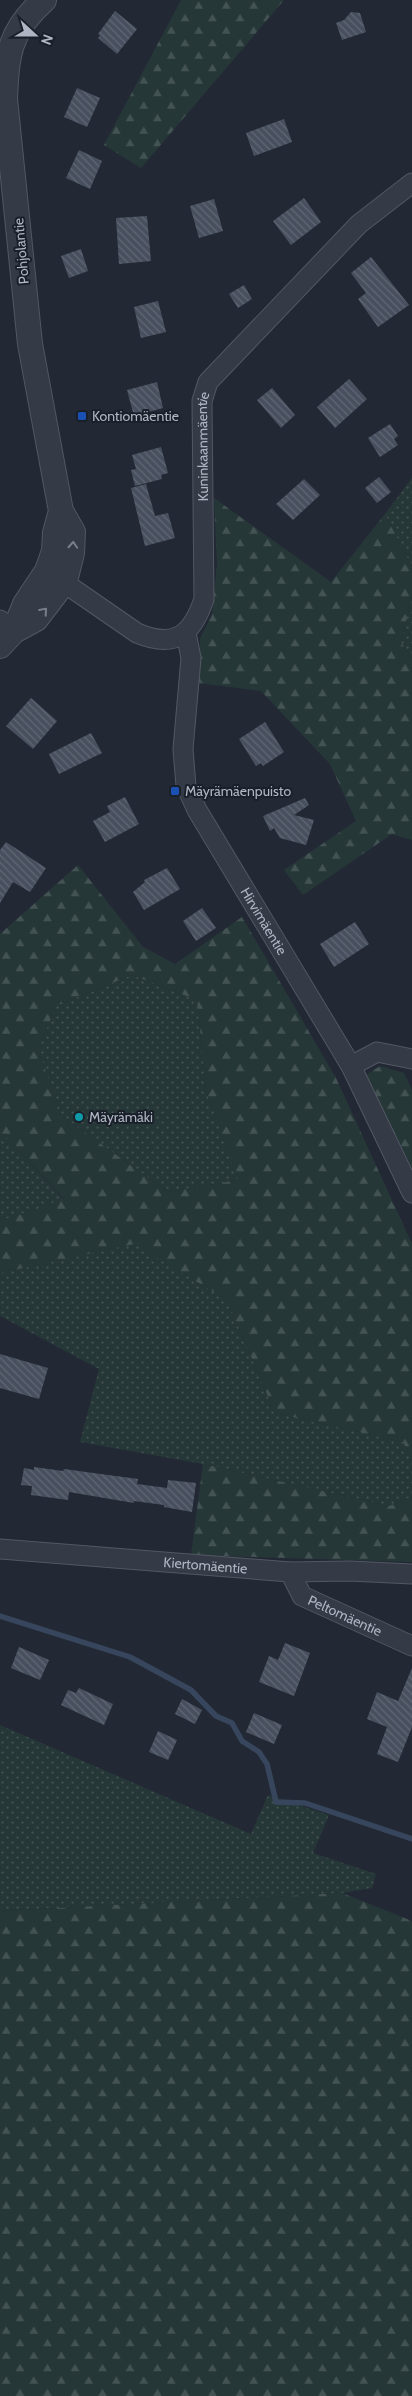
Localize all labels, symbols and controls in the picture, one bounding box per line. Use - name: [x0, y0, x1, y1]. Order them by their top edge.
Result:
- north arrow: [10, 10, 60, 60]
- text: N: [37, 32, 57, 48]
- street label: Pohjolantie: [9, 217, 33, 285]
- street label: Kuninkaanmäentie: [193, 389, 213, 501]
- place label: Kontiomäentie: [92, 407, 179, 425]
- marker: Kontiomäentie: [76, 410, 88, 422]
- one-way arrow: [67, 541, 78, 549]
- one-way arrow: [38, 607, 47, 616]
- place label: Mäyrämäenpuisto: [185, 782, 291, 800]
- marker: Mäyrämäenpuisto: [169, 785, 181, 797]
- street label: Hirvimäentie: [237, 884, 291, 958]
- place label: Mäyrämäki: [89, 1108, 153, 1126]
- marker: Mäyrämäki: [73, 1111, 85, 1123]
- street label: Kiertomäentie: [163, 1553, 248, 1578]
- street label: Peltomäentie: [305, 1591, 385, 1640]

